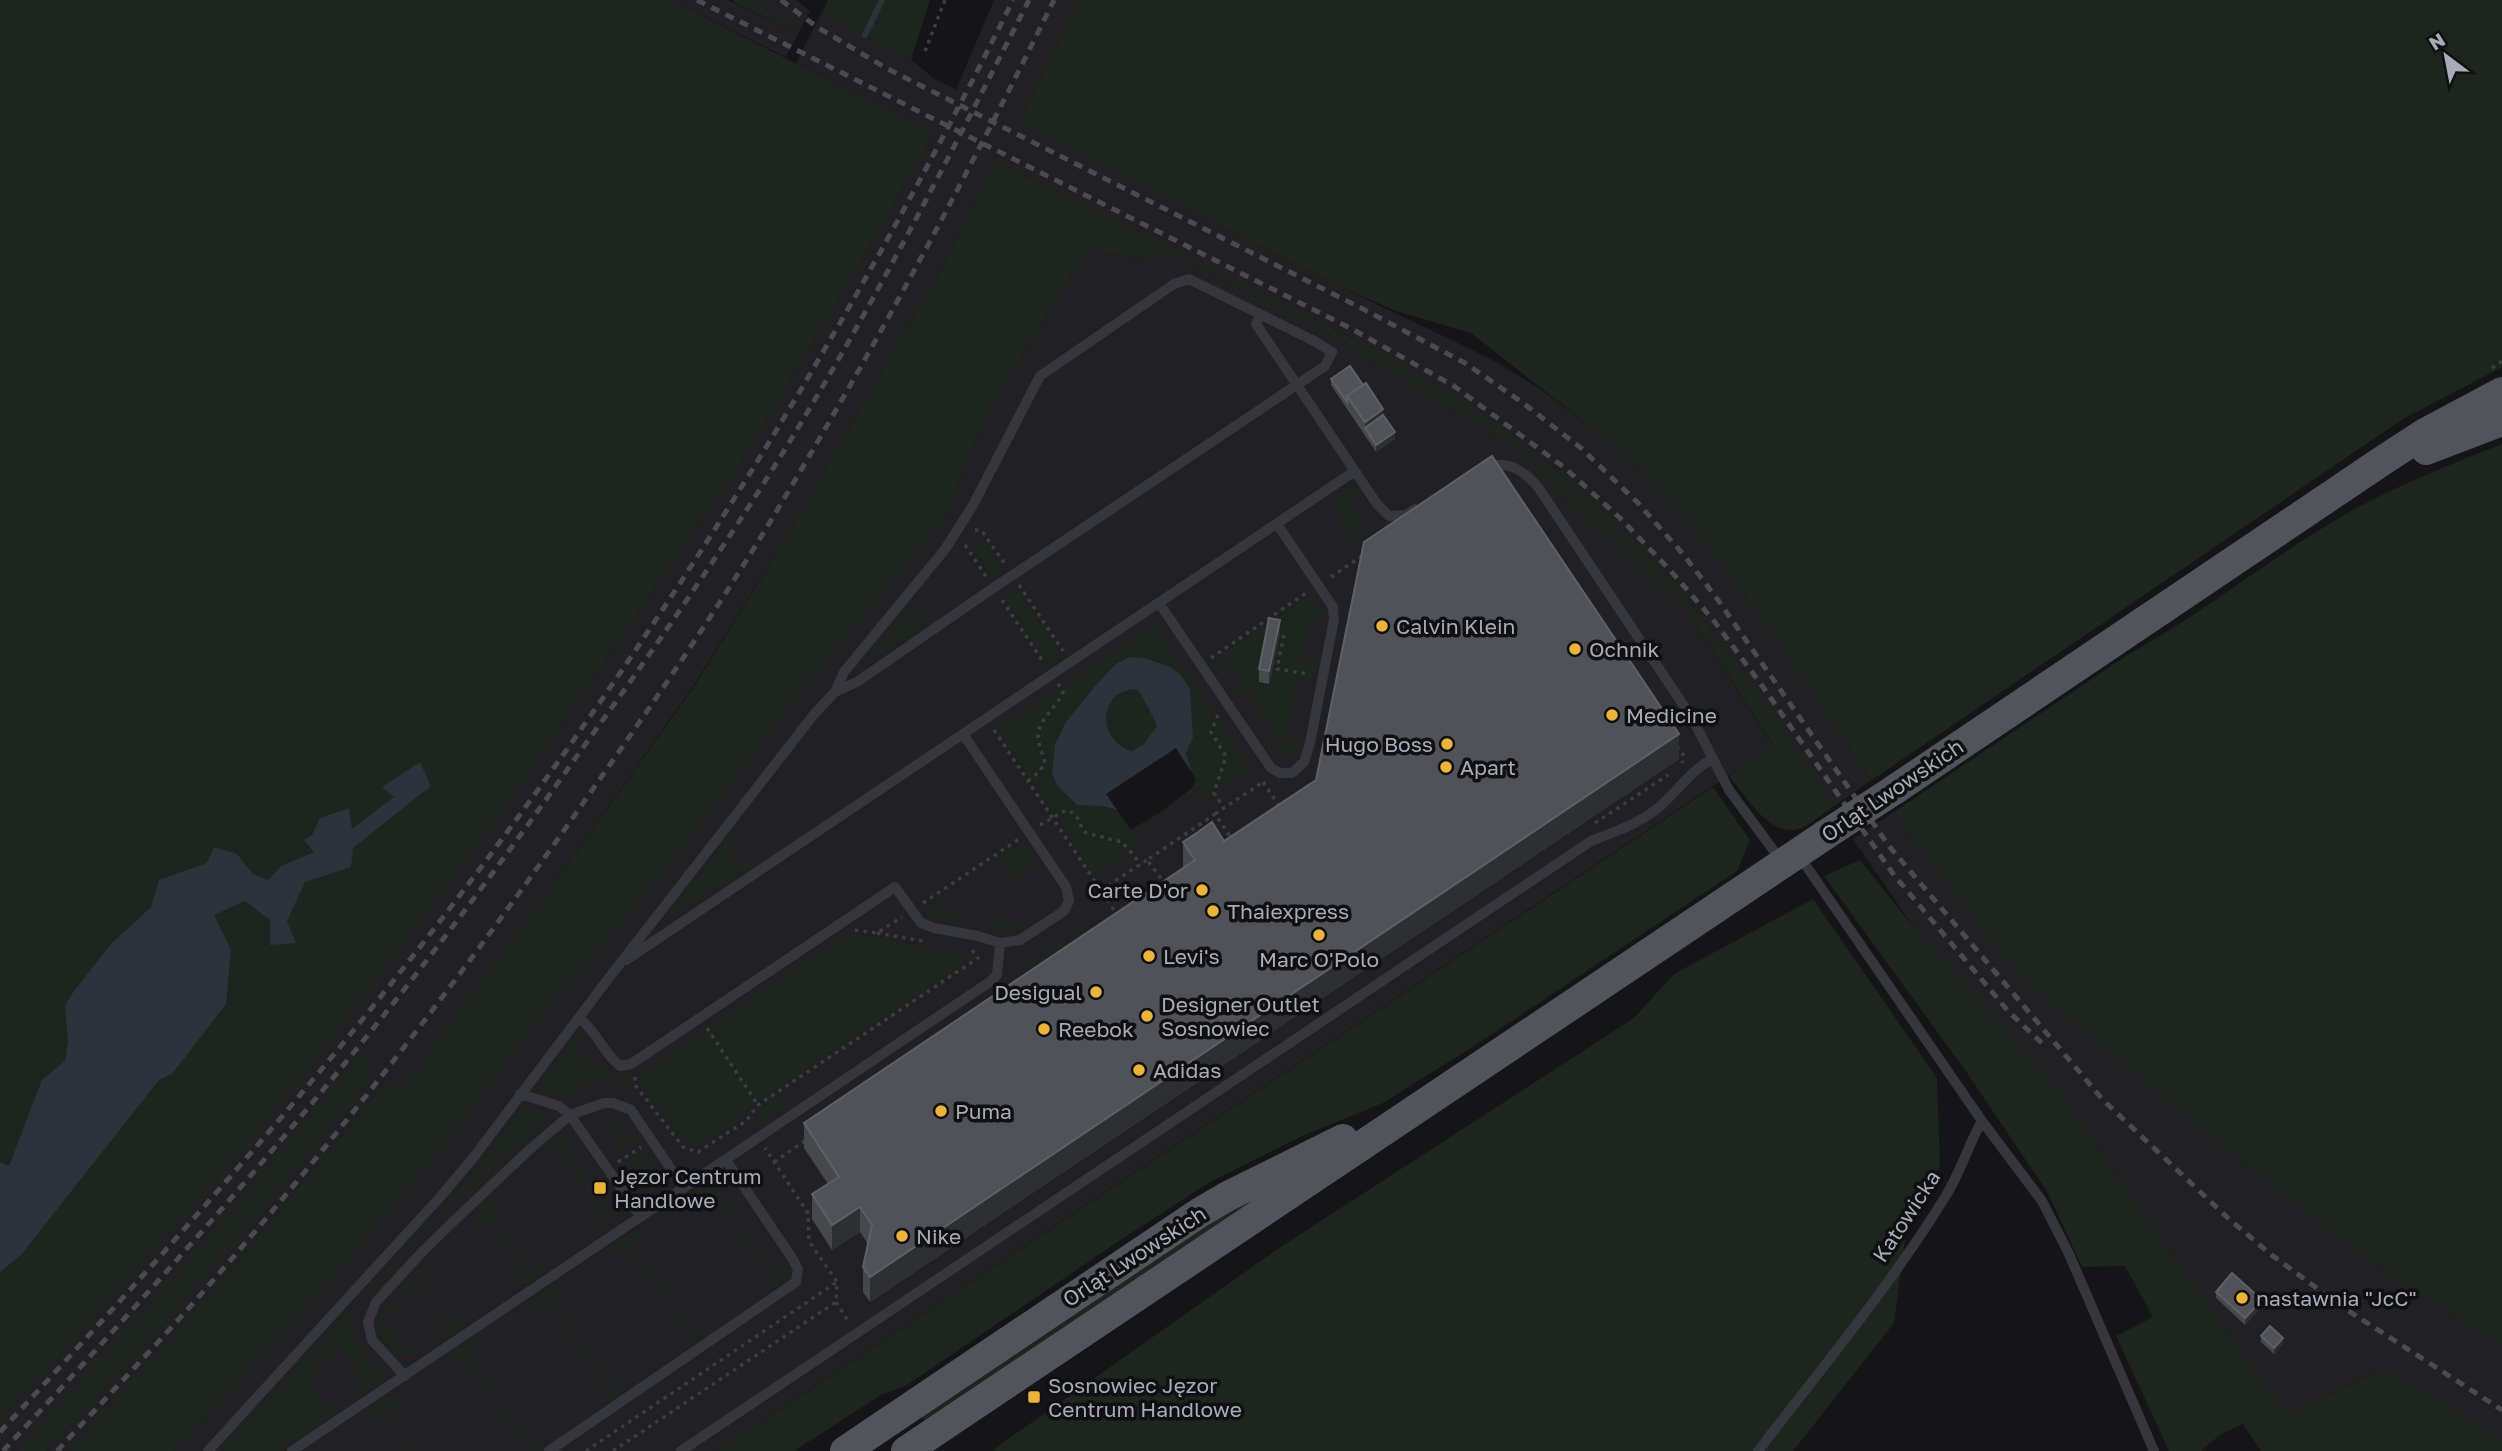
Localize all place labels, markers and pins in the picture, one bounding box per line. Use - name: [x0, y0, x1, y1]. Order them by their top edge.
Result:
- place label: Calvin Klein: [1396, 613, 1516, 639]
- marker: Calvin Klein: [1374, 618, 1390, 634]
- place label: Ochnik: [1589, 636, 1659, 662]
- marker: Ochnik: [1567, 641, 1583, 657]
- place label: Medicine: [1626, 702, 1717, 728]
- marker: Medicine: [1604, 707, 1620, 723]
- place label: Hugo Boss: [1325, 731, 1433, 757]
- marker: Hugo Boss: [1439, 736, 1455, 752]
- place label: Apart: [1460, 754, 1516, 780]
- marker: Apart: [1438, 759, 1454, 775]
- place label: Carte D'or: [1088, 877, 1188, 903]
- marker: Carte D'or: [1194, 882, 1210, 898]
- place label: Thaiexpress: [1227, 898, 1349, 924]
- marker: Thaiexpress: [1205, 903, 1221, 919]
- marker: Marc O'Polo: [1311, 927, 1327, 943]
- place label: Levi's: [1163, 943, 1220, 969]
- place label: Marc O'Polo: [1259, 946, 1379, 972]
- marker: Levi's: [1141, 948, 1157, 964]
- place label: Desigual: [994, 979, 1082, 1005]
- marker: Desigual: [1088, 984, 1104, 1000]
- place label: Designer Outlet Sosnowiec: [1161, 991, 1320, 1041]
- marker: Designer Outlet Sosnowiec: [1139, 1008, 1155, 1024]
- place label: Reebok: [1058, 1016, 1134, 1042]
- marker: Reebok: [1036, 1021, 1052, 1037]
- place label: Adidas: [1153, 1057, 1221, 1083]
- marker: Adidas: [1131, 1062, 1147, 1078]
- place label: Puma: [955, 1098, 1012, 1124]
- marker: Puma: [933, 1103, 949, 1119]
- place label: Jęzor Centrum Handlowe: [614, 1163, 762, 1213]
- marker: Jęzor Centrum Handlowe: [592, 1180, 608, 1196]
- place label: Nike: [916, 1223, 961, 1249]
- marker: Nike: [894, 1228, 910, 1244]
- place label: nastawnia "JcC": [2256, 1285, 2417, 1311]
- marker: nastawnia "JcC": [2234, 1290, 2250, 1306]
- place label: Sosnowiec Jęzor Centrum Handlowe: [1048, 1372, 1242, 1422]
- marker: Sosnowiec Jęzor Centrum Handlowe: [1026, 1389, 1042, 1405]

